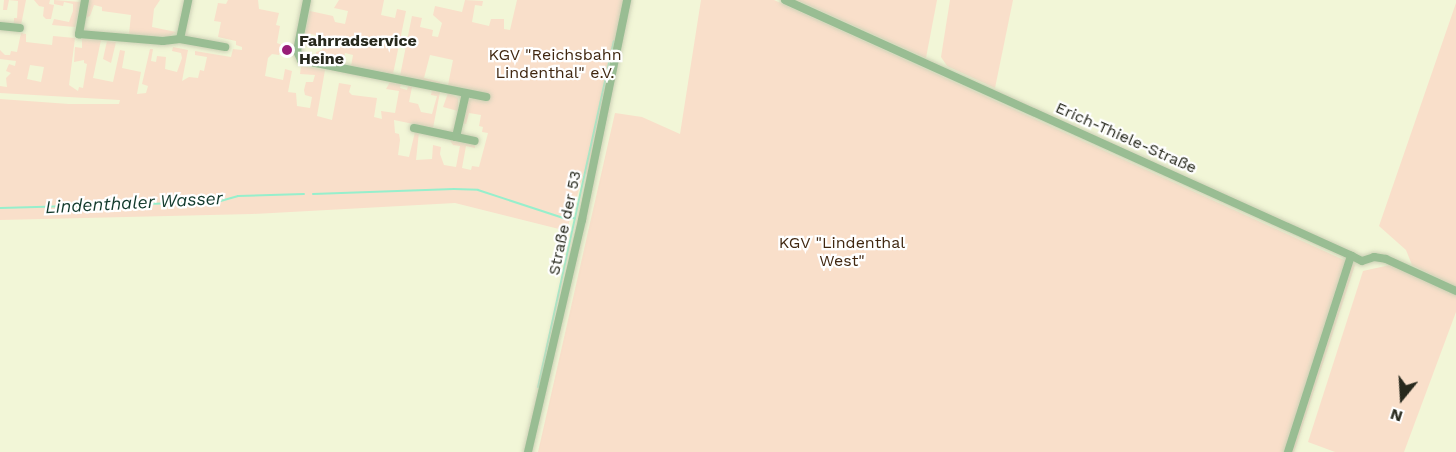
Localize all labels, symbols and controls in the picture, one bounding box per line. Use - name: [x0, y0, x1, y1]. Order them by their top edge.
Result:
- place label: Fahrradservice Heine: [299, 31, 417, 69]
- marker: Fahrradservice Heine: [280, 43, 294, 57]
- park label: KGV "Reichsbahn Lindenthal" e.V.: [488, 45, 622, 83]
- street label: Erich-Thiele-Straße: [1052, 98, 1200, 178]
- street label: Straße der 53: [545, 169, 585, 277]
- water label: Lindenthaler Wasser: [44, 188, 224, 218]
- park label: KGV "Lindenthal West": [779, 233, 905, 271]
- north arrow: [1372, 368, 1432, 428]
- text: N: [1388, 405, 1405, 426]

